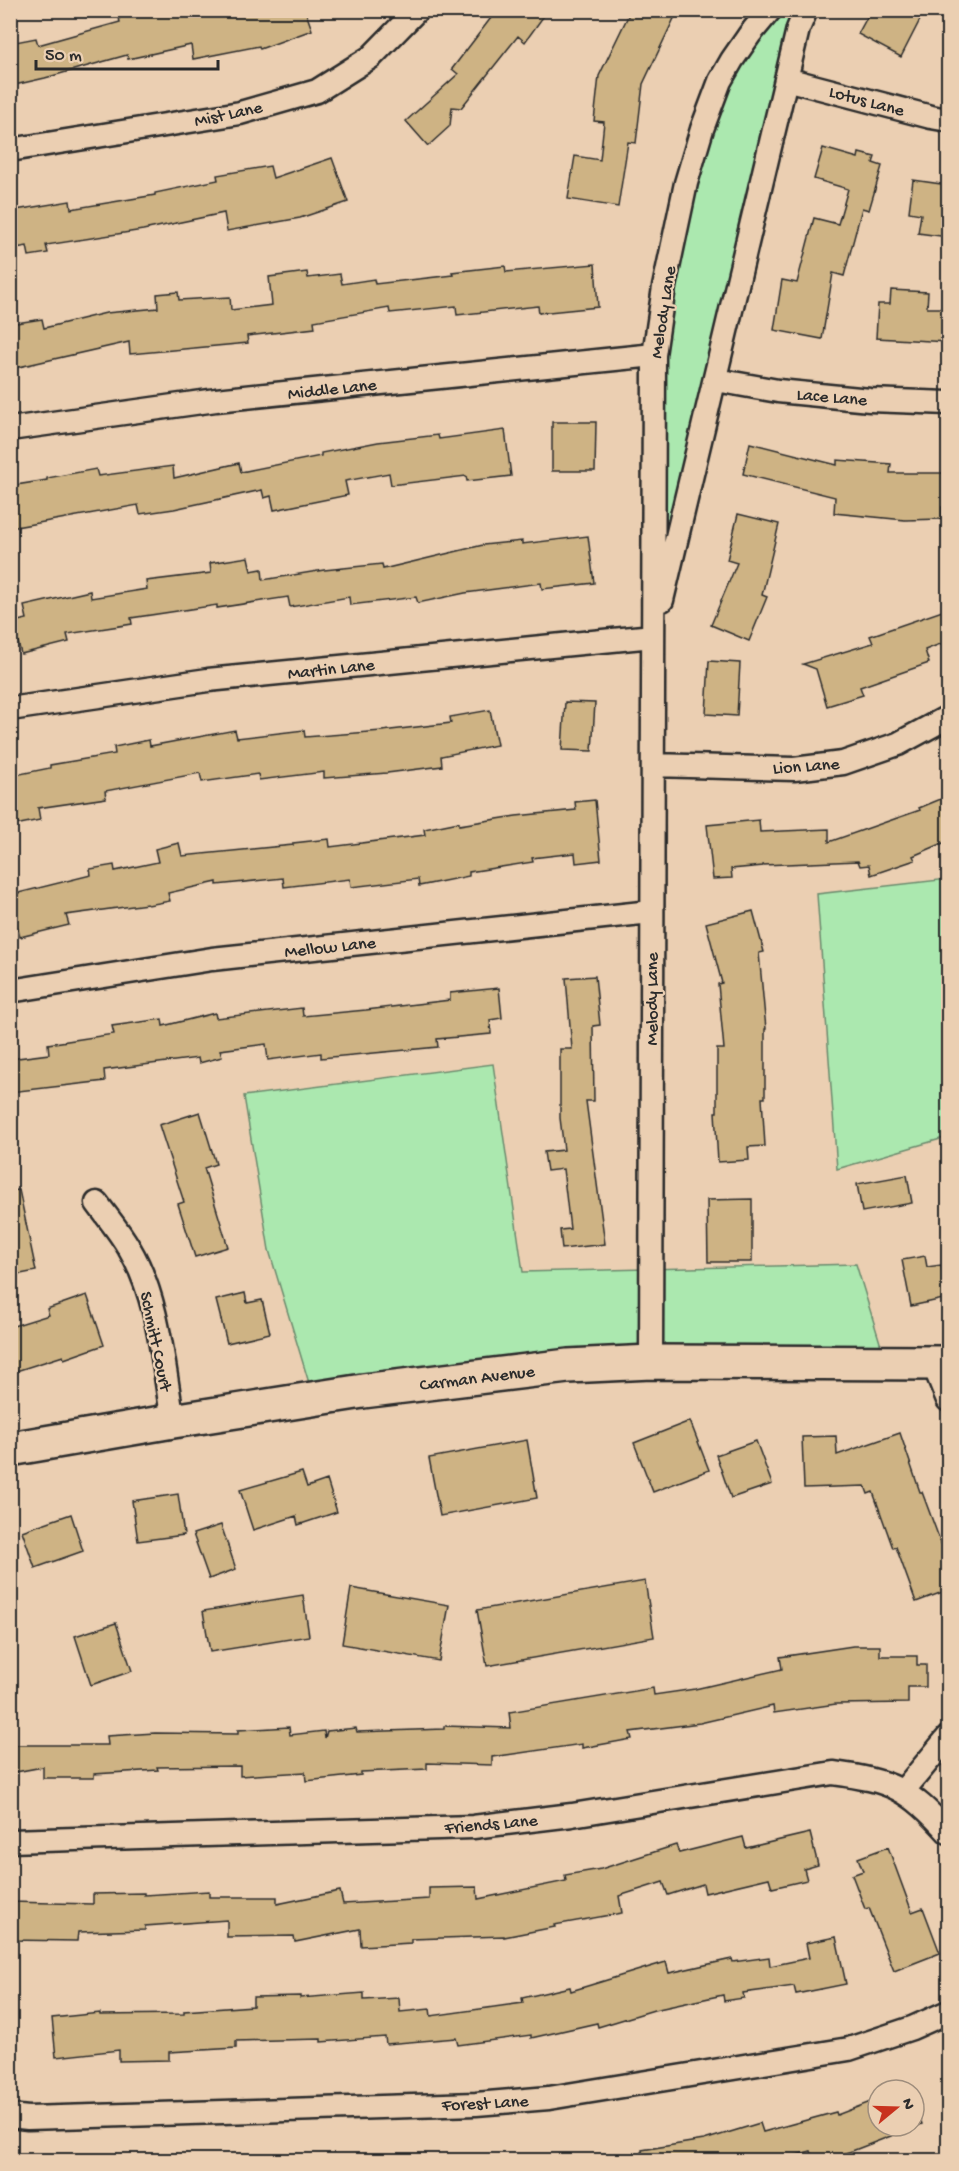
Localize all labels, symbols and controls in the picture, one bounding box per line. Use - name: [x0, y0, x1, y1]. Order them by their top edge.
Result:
- scale bar: [36, 33, 218, 71]
- text: 50 m: [45, 46, 82, 67]
- street label: Lotus Lane: [826, 82, 907, 123]
- street label: Mist Lane: [193, 98, 265, 133]
- street label: Melody Lane: [647, 264, 682, 360]
- street label: Middle Lane: [287, 375, 379, 406]
- street label: Lace Lane: [796, 385, 869, 412]
- street label: Martin Lane: [287, 655, 376, 685]
- street label: Lion Lane: [772, 755, 841, 780]
- street label: Mellow Lane: [284, 933, 378, 964]
- street label: Melody Lane: [643, 952, 664, 1046]
- street label: Schmitt Court: [134, 1290, 176, 1395]
- street label: Carman Avenue: [419, 1362, 537, 1397]
- street label: Friends Lane: [443, 1811, 539, 1840]
- north arrow: [866, 2078, 926, 2138]
- street label: Forest Lane: [440, 2092, 530, 2117]
- text: N: [896, 2096, 918, 2113]

